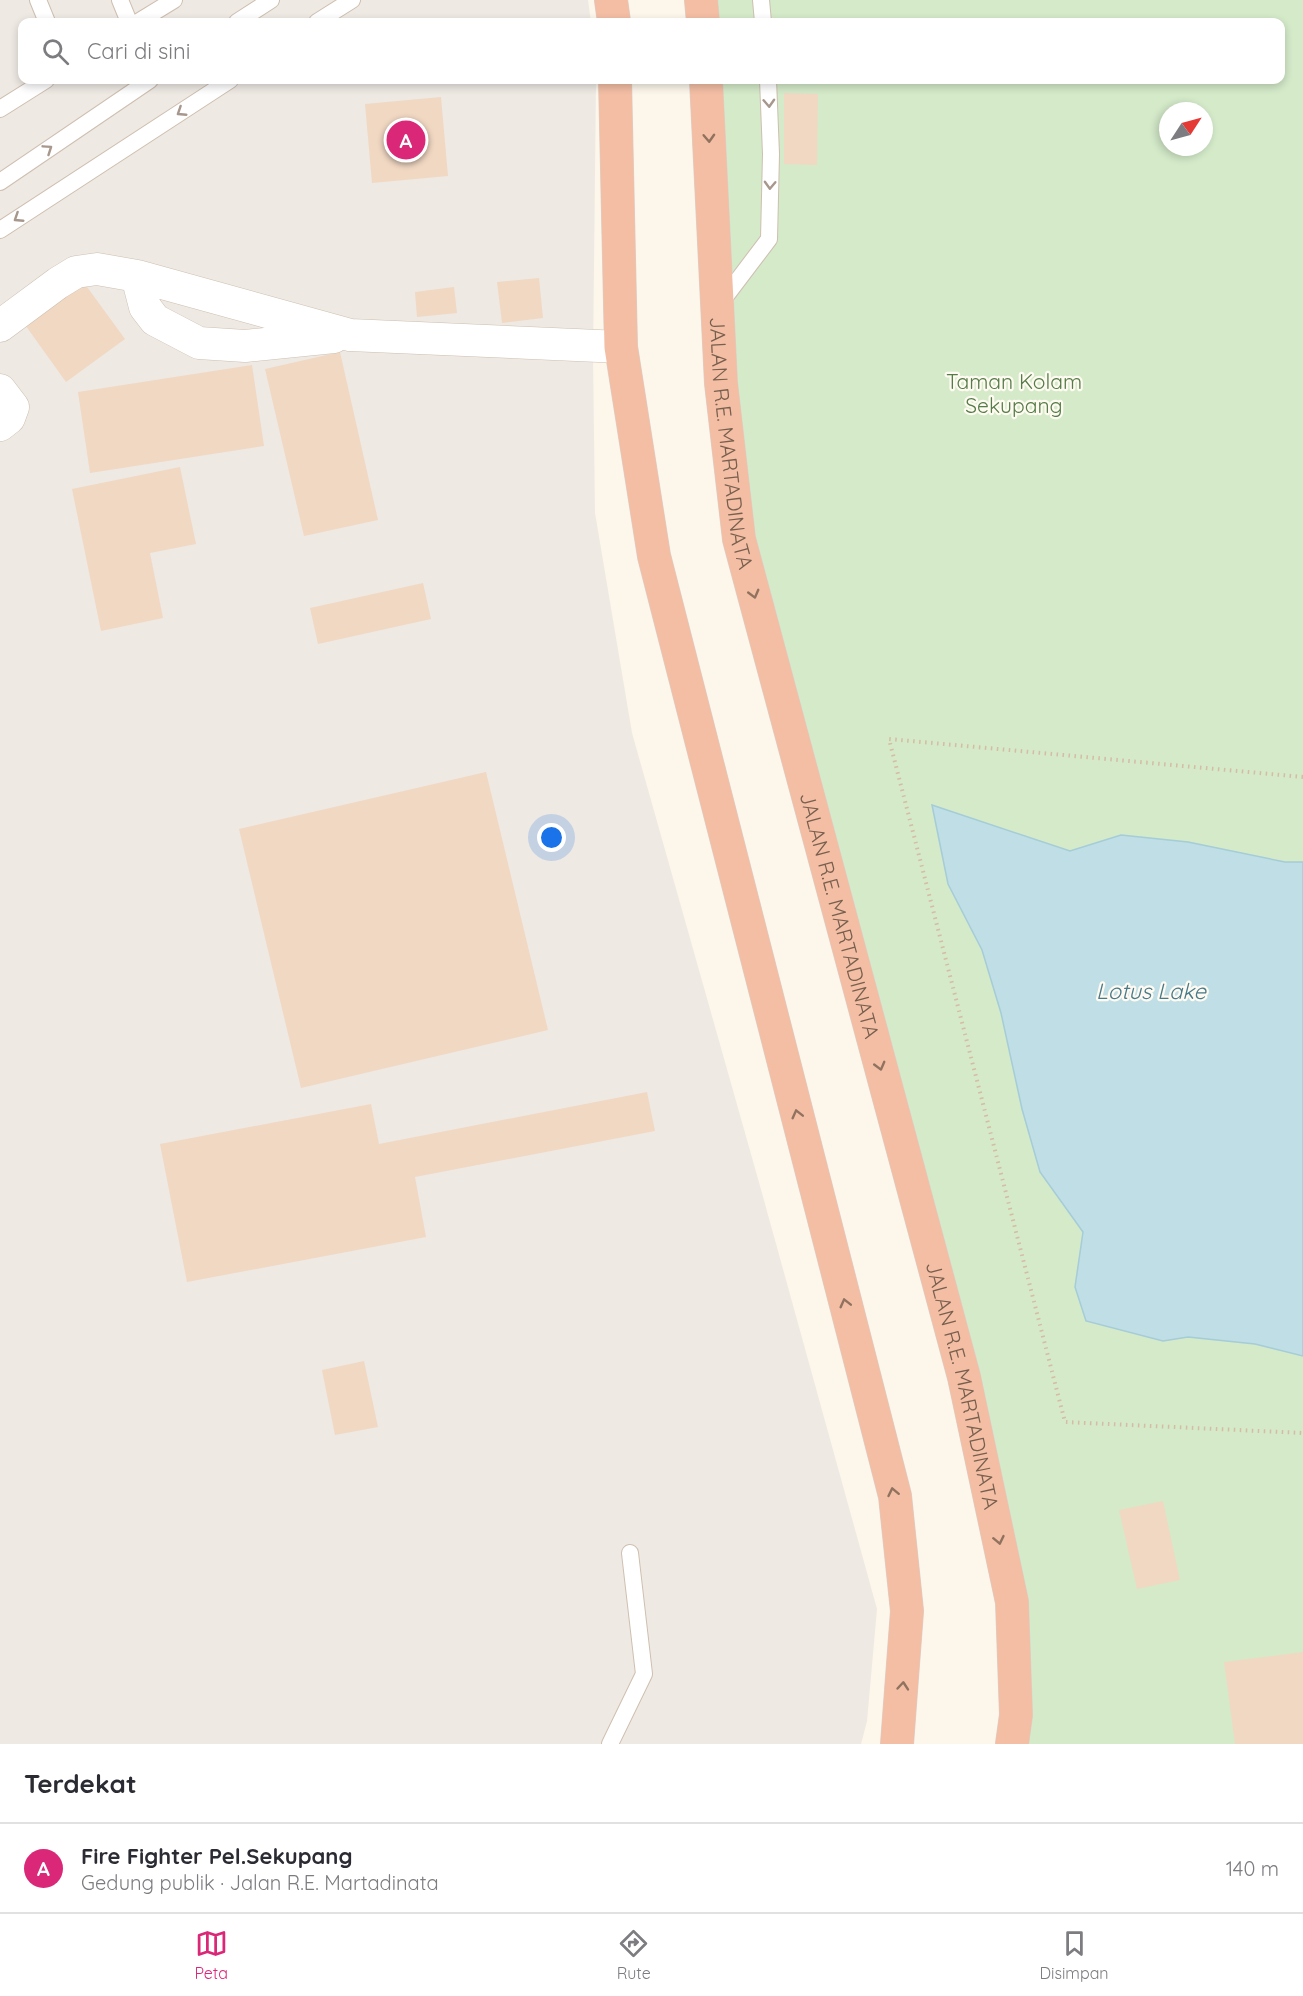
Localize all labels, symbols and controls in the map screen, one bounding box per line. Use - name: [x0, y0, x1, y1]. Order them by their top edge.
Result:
- search box: [18, 18, 1285, 84]
- icon: search: [39, 35, 72, 68]
- text: Cari di sini: [87, 37, 190, 65]
- one-way arrow: [762, 98, 775, 107]
- north arrow: [1159, 102, 1213, 156]
- one-way arrow: [177, 104, 187, 116]
- pin: A: [386, 118, 426, 162]
- one-way arrow: [702, 133, 715, 142]
- one-way arrow: [42, 145, 53, 156]
- one-way arrow: [764, 180, 777, 189]
- one-way arrow: [14, 211, 24, 223]
- street label: JALAN R.E. MARTADINATA: [705, 316, 759, 572]
- park label: Taman Kolam Sekupang: [946, 368, 1082, 418]
- one-way arrow: [747, 588, 759, 599]
- street label: JALAN R.E. MARTADINATA: [795, 789, 886, 1041]
- your location: [537, 823, 566, 852]
- water label: Lotus Lake: [1096, 977, 1208, 1005]
- one-way arrow: [873, 1061, 886, 1071]
- one-way arrow: [791, 1109, 804, 1119]
- street label: JALAN R.E. MARTADINATA: [921, 1259, 1005, 1512]
- one-way arrow: [840, 1298, 853, 1308]
- one-way arrow: [887, 1487, 900, 1497]
- one-way arrow: [992, 1535, 1005, 1545]
- one-way arrow: [896, 1681, 909, 1690]
- text: Terdekat: [24, 1767, 137, 1800]
- text: Fire Fighter Pel.Sekupang: [81, 1842, 352, 1870]
- text: A: [37, 1856, 50, 1881]
- text: 140 m: [1226, 1856, 1279, 1881]
- text: Gedung publik · Jalan R.E. Martadinata: [81, 1870, 439, 1895]
- tab: Peta: [194, 1927, 228, 1983]
- tab: Rute: [617, 1927, 651, 1983]
- tab: Disimpan: [1040, 1927, 1109, 1983]

